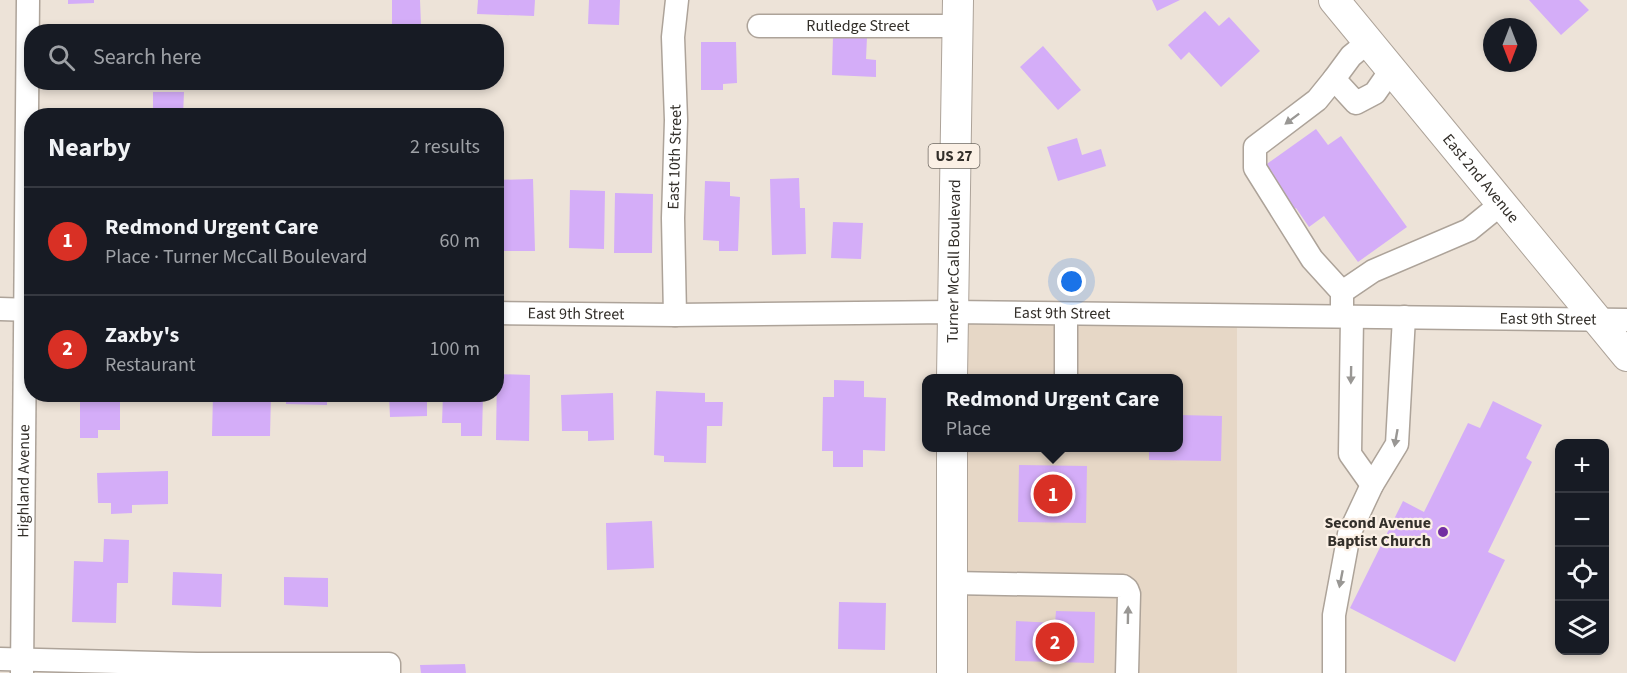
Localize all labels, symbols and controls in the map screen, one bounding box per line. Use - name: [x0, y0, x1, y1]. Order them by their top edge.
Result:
- street label: Rutledge Street: [806, 15, 910, 37]
- north arrow: [1483, 18, 1537, 72]
- search box: [24, 24, 504, 90]
- icon: search: [45, 41, 78, 74]
- text: Search here: [93, 41, 201, 73]
- street label: East 10th Street: [662, 104, 687, 210]
- one-way arrow: [1284, 113, 1300, 125]
- text: Nearby: [48, 129, 131, 166]
- street label: East 2nd Avenue: [1437, 129, 1524, 228]
- text: 2 results: [410, 133, 480, 161]
- road number: US 27: [928, 144, 980, 168]
- street label: Turner McCall Boulevard: [942, 179, 966, 343]
- text: Redmond Urgent Care: [105, 211, 319, 243]
- text: 1: [62, 227, 73, 255]
- text: 60 m: [440, 227, 480, 255]
- text: Place · Turner McCall Boulevard: [105, 243, 367, 271]
- your location: [1057, 267, 1086, 296]
- street label: East 9th Street: [527, 302, 625, 325]
- street label: East 9th Street: [1013, 302, 1111, 325]
- street label: East 9th Street: [1499, 307, 1597, 331]
- text: Zaxby's: [105, 319, 179, 351]
- text: 2: [62, 335, 73, 363]
- text: 100 m: [430, 335, 480, 363]
- text: Restaurant: [105, 351, 196, 379]
- one-way arrow: [1346, 366, 1356, 385]
- popup: [922, 374, 1183, 452]
- text: Redmond Urgent Care: [946, 383, 1159, 415]
- text: Place: [946, 415, 991, 443]
- street label: Highland Avenue: [12, 424, 35, 538]
- one-way arrow: [1392, 429, 1401, 448]
- map controls: [1555, 439, 1609, 655]
- button: +: [1555, 439, 1609, 493]
- pin: 1: [1034, 472, 1072, 516]
- button: −: [1555, 493, 1609, 547]
- place label: Second Avenue Baptist Church: [1324, 512, 1431, 552]
- marker: Second Avenue Baptist Church: [1436, 525, 1450, 539]
- button: locate: [1555, 547, 1609, 601]
- one-way arrow: [1336, 570, 1345, 589]
- button: layers: [1555, 601, 1609, 655]
- one-way arrow: [1124, 605, 1133, 624]
- pin: 2: [1036, 620, 1074, 664]

